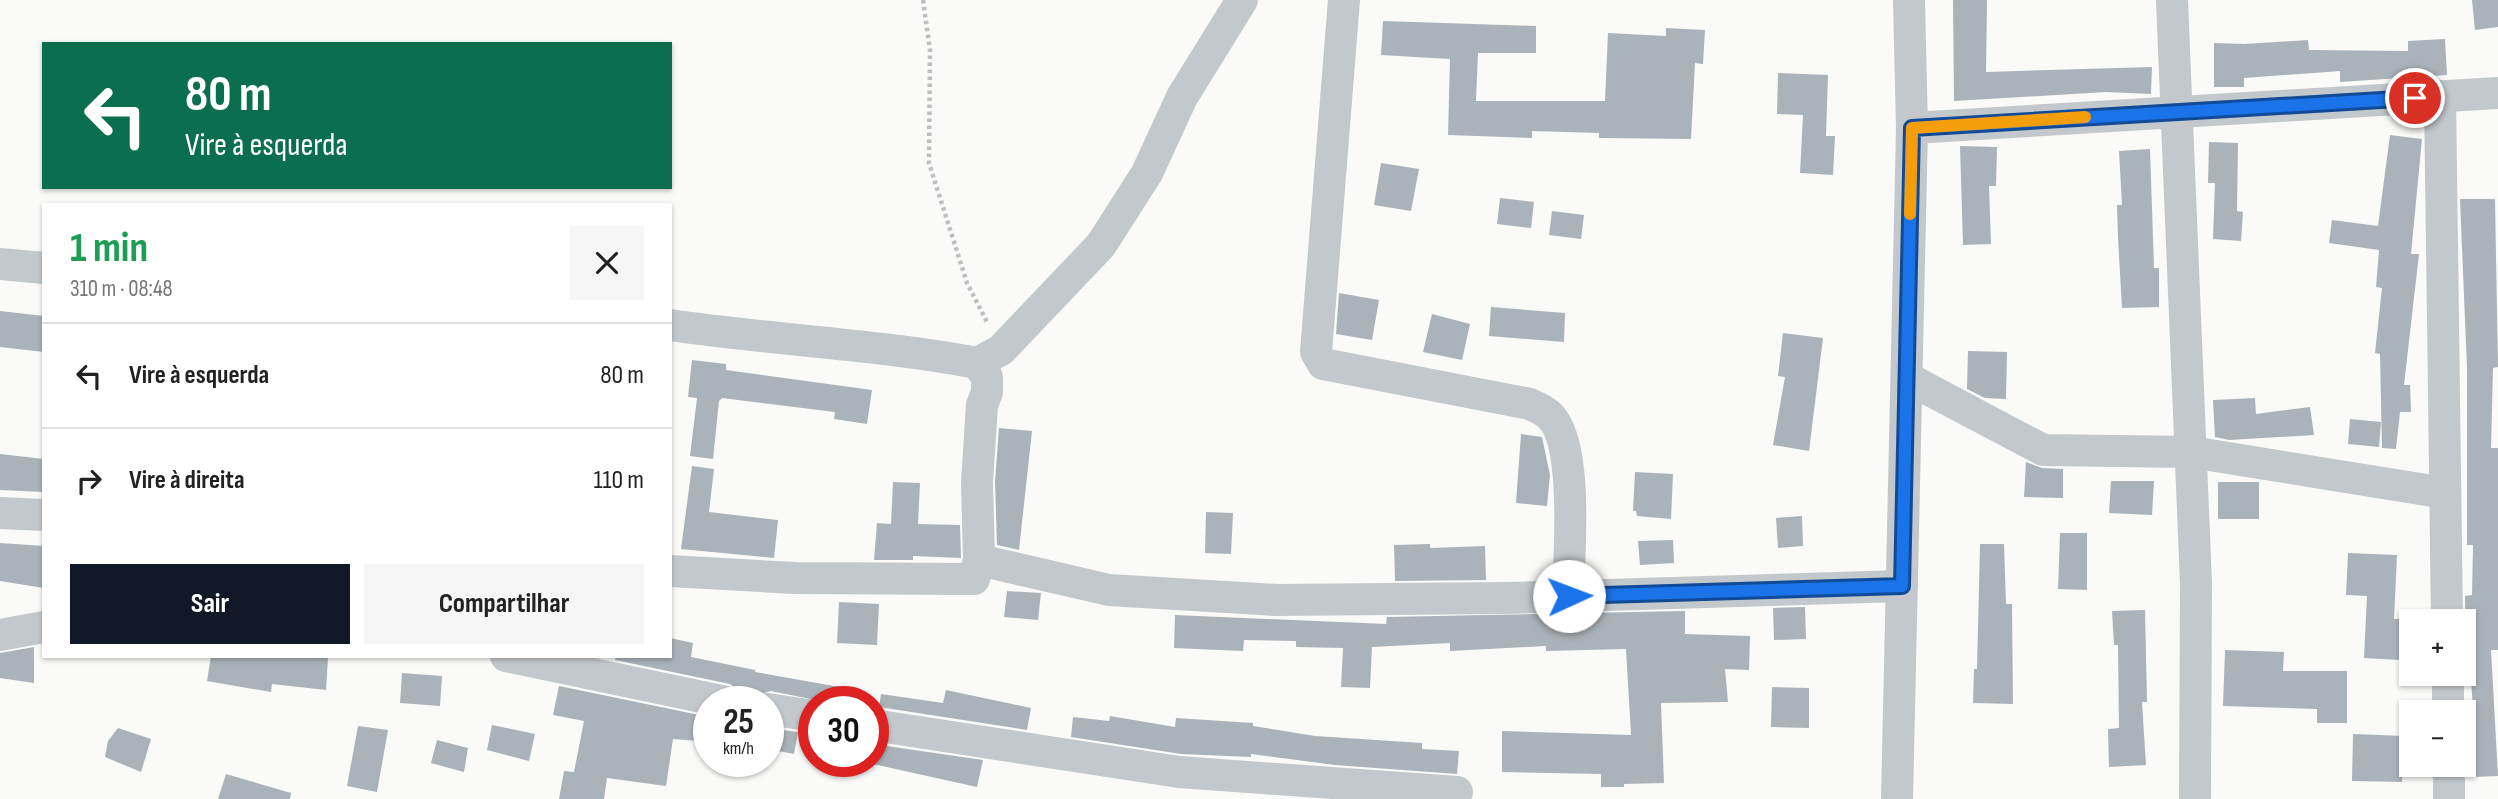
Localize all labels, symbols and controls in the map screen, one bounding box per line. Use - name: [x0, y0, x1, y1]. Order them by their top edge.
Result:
- text: 80 m: [185, 66, 272, 125]
- pin: [2385, 68, 2445, 128]
- icon: left: [70, 70, 161, 161]
- icon: arrive: [2396, 79, 2434, 117]
- text: Vire à esquerda: [185, 126, 348, 165]
- text: 1 min: [70, 223, 148, 274]
- button: close: [570, 226, 644, 300]
- text: 310 m · 08:48: [70, 275, 173, 303]
- icon: left: [70, 357, 108, 395]
- text: Vire à esquerda: [129, 360, 269, 391]
- text: 80 m: [600, 360, 644, 391]
- icon: right: [70, 462, 108, 500]
- text: Vire à direita: [129, 465, 245, 496]
- text: 110 m: [593, 465, 644, 496]
- position arrow: [1532, 559, 1606, 633]
- button: Sair: [70, 564, 350, 644]
- button: Compartilhar: [364, 564, 644, 644]
- map controls: [2399, 609, 2476, 777]
- button: +: [2399, 609, 2476, 686]
- speed limit sign: 30: [798, 686, 889, 777]
- button: −: [2399, 700, 2476, 777]
- text: 25: [723, 701, 754, 744]
- text: km/h: [723, 738, 754, 759]

